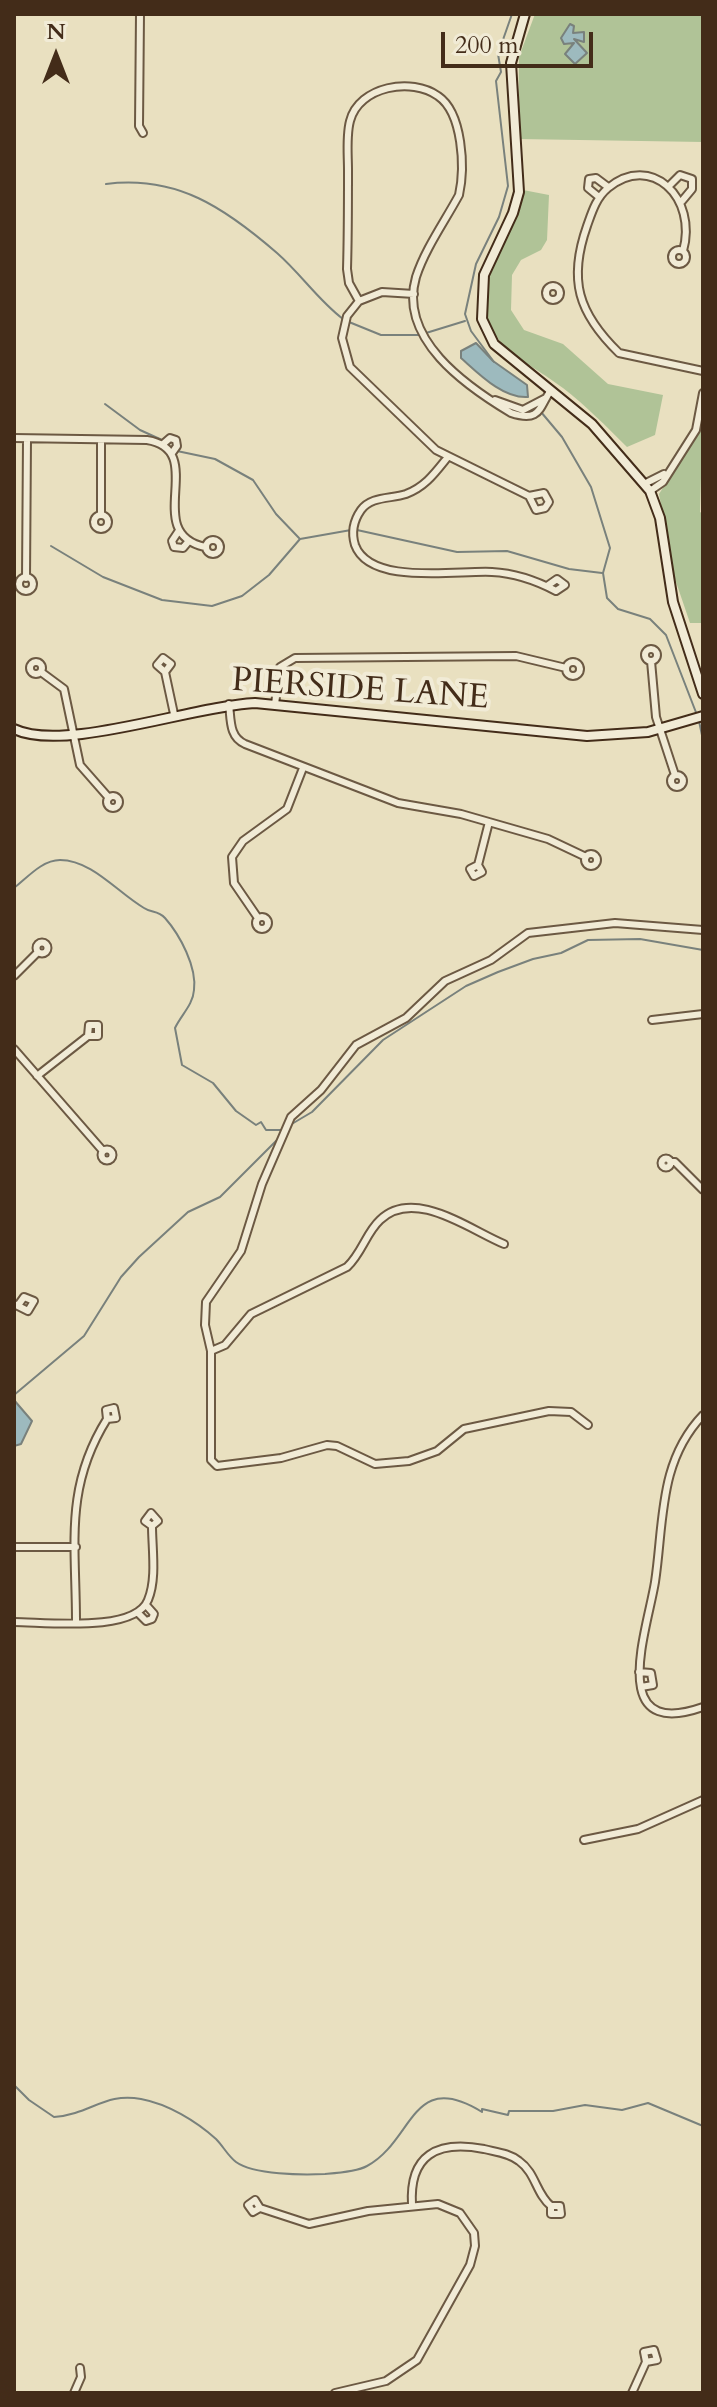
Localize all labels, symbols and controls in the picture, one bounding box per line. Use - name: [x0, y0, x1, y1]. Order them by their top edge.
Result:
- north arrow: [16, 16, 96, 96]
- scale bar: [445, 16, 597, 66]
- text: N: [46, 17, 66, 47]
- text: 200 m: [455, 29, 519, 62]
- street label: PIERSIDE LANE: [230, 662, 490, 720]

